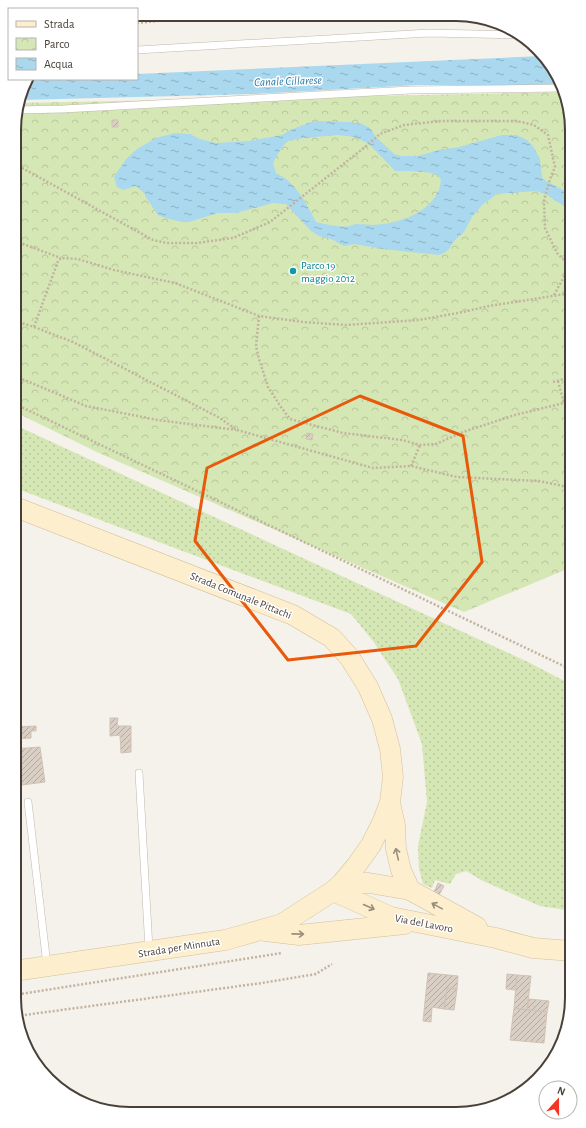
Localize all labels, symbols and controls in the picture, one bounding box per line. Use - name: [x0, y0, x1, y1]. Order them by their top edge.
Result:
- legend: [8, 8, 138, 80]
- text: Strada: [44, 18, 75, 30]
- text: Parco: [44, 38, 70, 50]
- text: Acqua: [44, 58, 74, 70]
- water label: Canale Cillarese: [254, 74, 323, 88]
- place label: Parco 19 maggio 2012: [301, 260, 355, 284]
- marker: Parco 19 maggio 2012: [288, 266, 298, 276]
- street label: Strada Comunale Pittachi: [189, 570, 293, 621]
- one-way arrow: [393, 847, 401, 860]
- one-way arrow: [431, 902, 443, 909]
- one-way arrow: [362, 904, 374, 911]
- street label: Via del Lavoro: [394, 912, 454, 935]
- one-way arrow: [291, 930, 304, 938]
- street label: Strada per Minnuta: [137, 936, 221, 959]
- north arrow: [538, 1080, 578, 1120]
- text: N: [556, 1085, 567, 1098]

